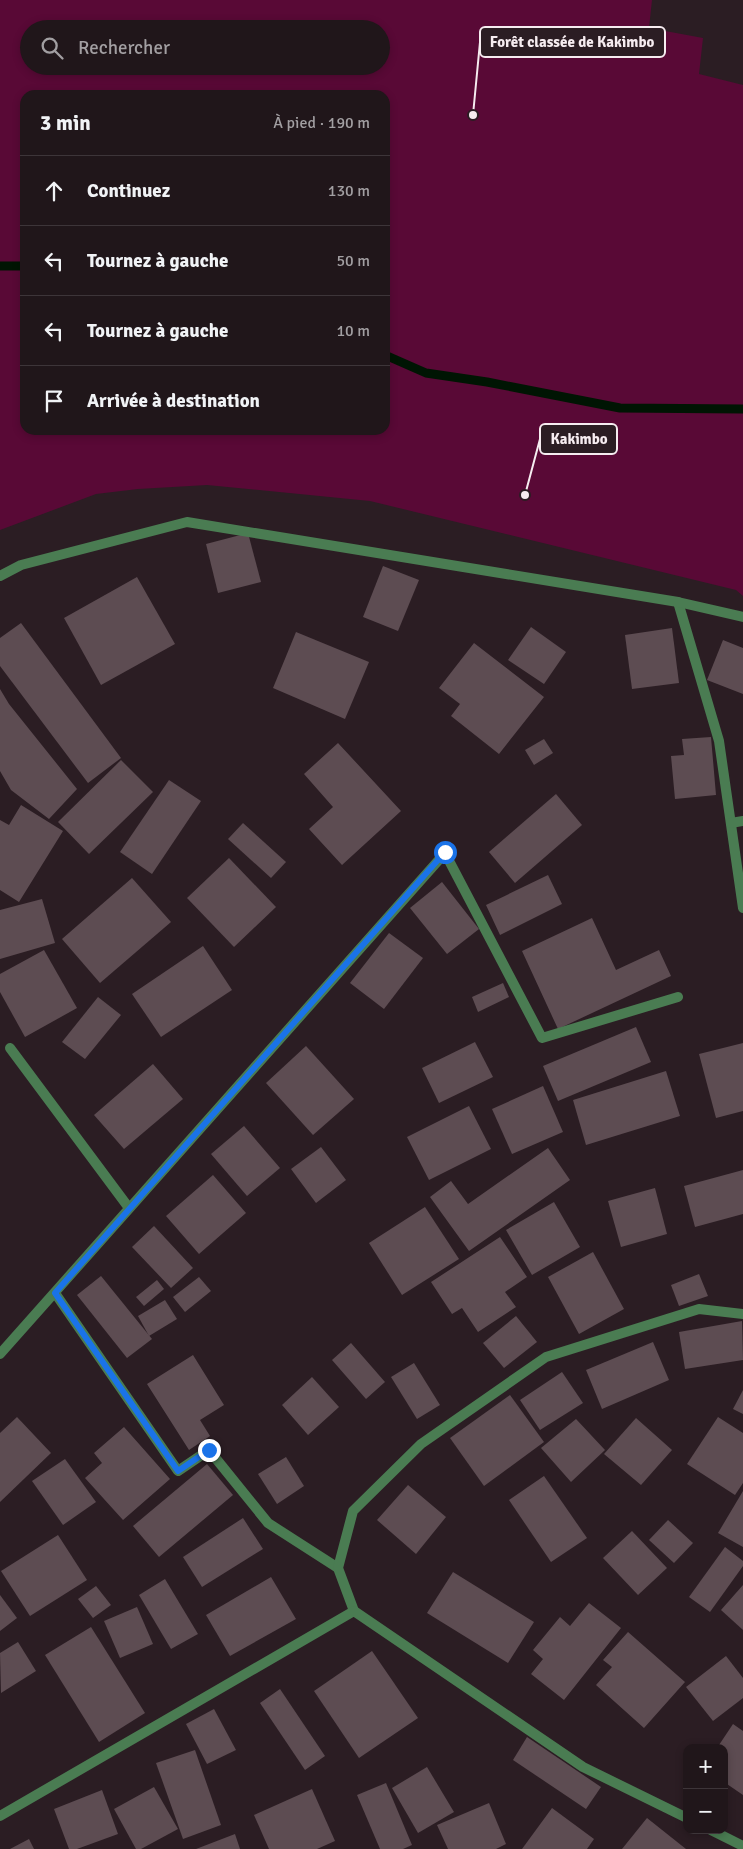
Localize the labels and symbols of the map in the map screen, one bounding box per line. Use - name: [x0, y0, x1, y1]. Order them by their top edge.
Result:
- callout: Forêt classée de Kakimbo: [480, 27, 665, 57]
- text: Forêt classée de Kakimbo: [490, 33, 654, 51]
- callout: Kakimbo: [540, 424, 617, 454]
- text: Kakimbo: [550, 430, 608, 448]
- route start: [434, 841, 457, 864]
- route end: [198, 1439, 221, 1462]

